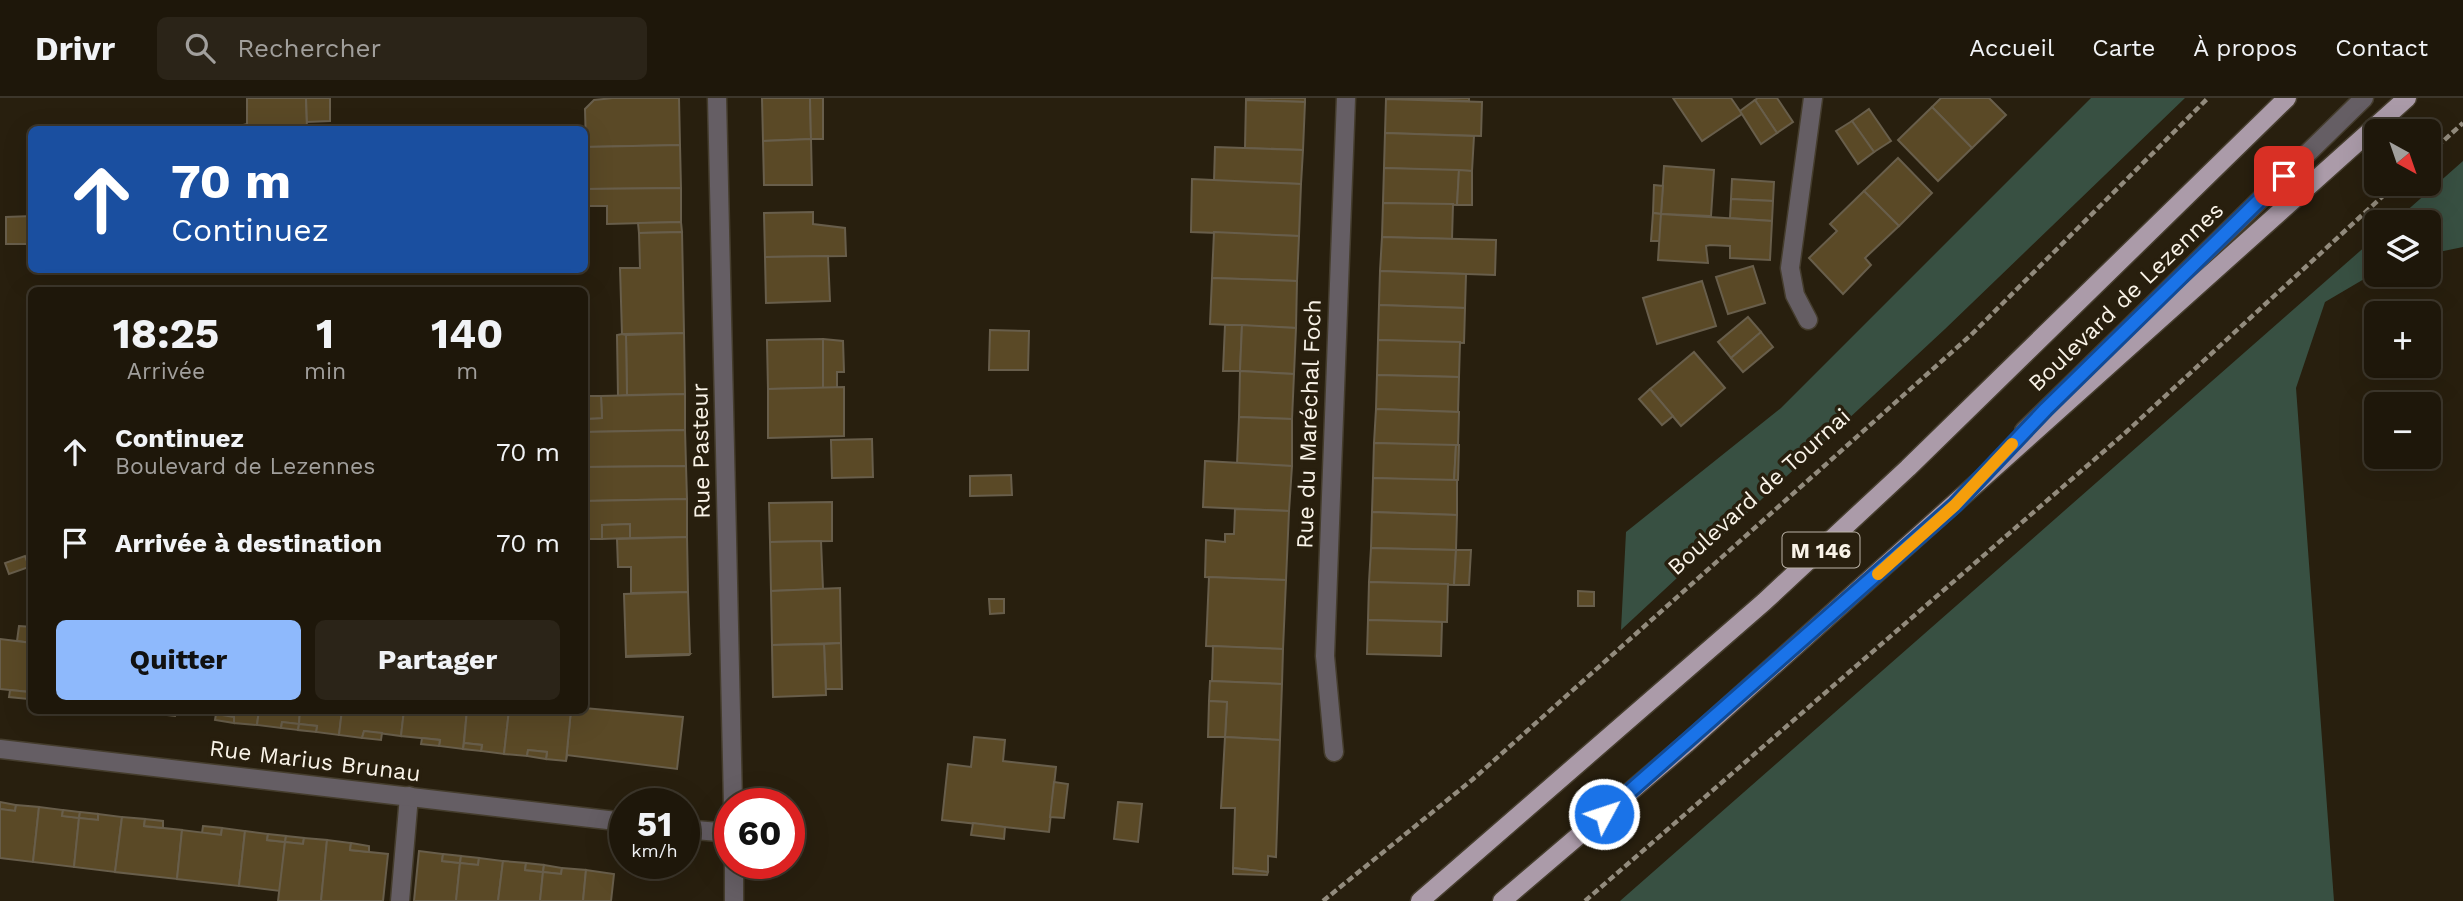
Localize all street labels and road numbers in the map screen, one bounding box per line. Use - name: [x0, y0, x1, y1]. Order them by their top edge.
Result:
- street label: Boulevard de Lezennes: [2023, 197, 2229, 397]
- street label: Rue du Maréchal Foch: [1291, 299, 1327, 549]
- street label: Rue Pasteur: [686, 383, 716, 519]
- street label: Boulevard de Tournai: [1662, 403, 1856, 581]
- road number: M 146: [1783, 532, 1860, 568]
- street label: Rue Marius Brunau: [208, 735, 422, 787]

